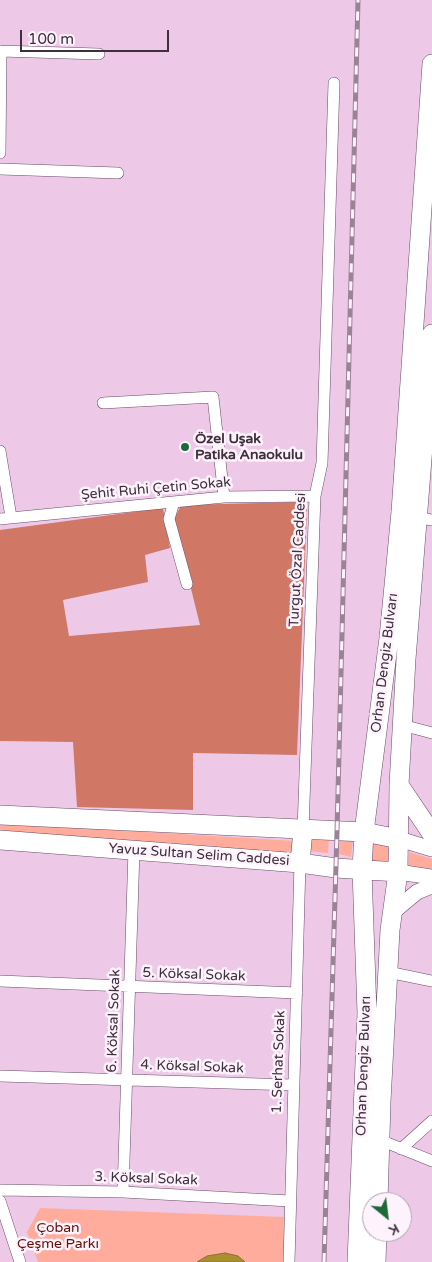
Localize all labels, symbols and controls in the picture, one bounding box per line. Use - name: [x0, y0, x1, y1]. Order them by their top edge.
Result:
- scale bar: [22, 20, 171, 52]
- text: 100 m: [28, 30, 74, 48]
- place label: Özel Uşak Patika Anaokulu: [195, 431, 303, 464]
- marker: Özel Uşak Patika Anaokulu: [179, 441, 191, 453]
- street label: Şehit Ruhi Çetin Sokak: [80, 474, 232, 504]
- street label: Turgut Özal Caddesi: [286, 492, 310, 628]
- street label: Orhan Dengiz Bulvarı: [368, 592, 402, 734]
- street label: Yavuz Sultan Selim Caddesi: [108, 840, 290, 870]
- street label: 5. Köksal Sokak: [142, 965, 246, 985]
- street label: 6. Köksal Sokak: [104, 969, 124, 1073]
- street label: Orhan Dengiz Bulvarı: [353, 996, 375, 1136]
- street label: 1. Serhat Sokak: [269, 1010, 289, 1114]
- street label: 4. Köksal Sokak: [140, 1057, 244, 1077]
- street label: 3. Köksal Sokak: [94, 1169, 198, 1189]
- north arrow: [362, 1192, 412, 1242]
- park label: Çoban Çeşme Parkı: [17, 1220, 99, 1252]
- text: K: [386, 1220, 402, 1239]

